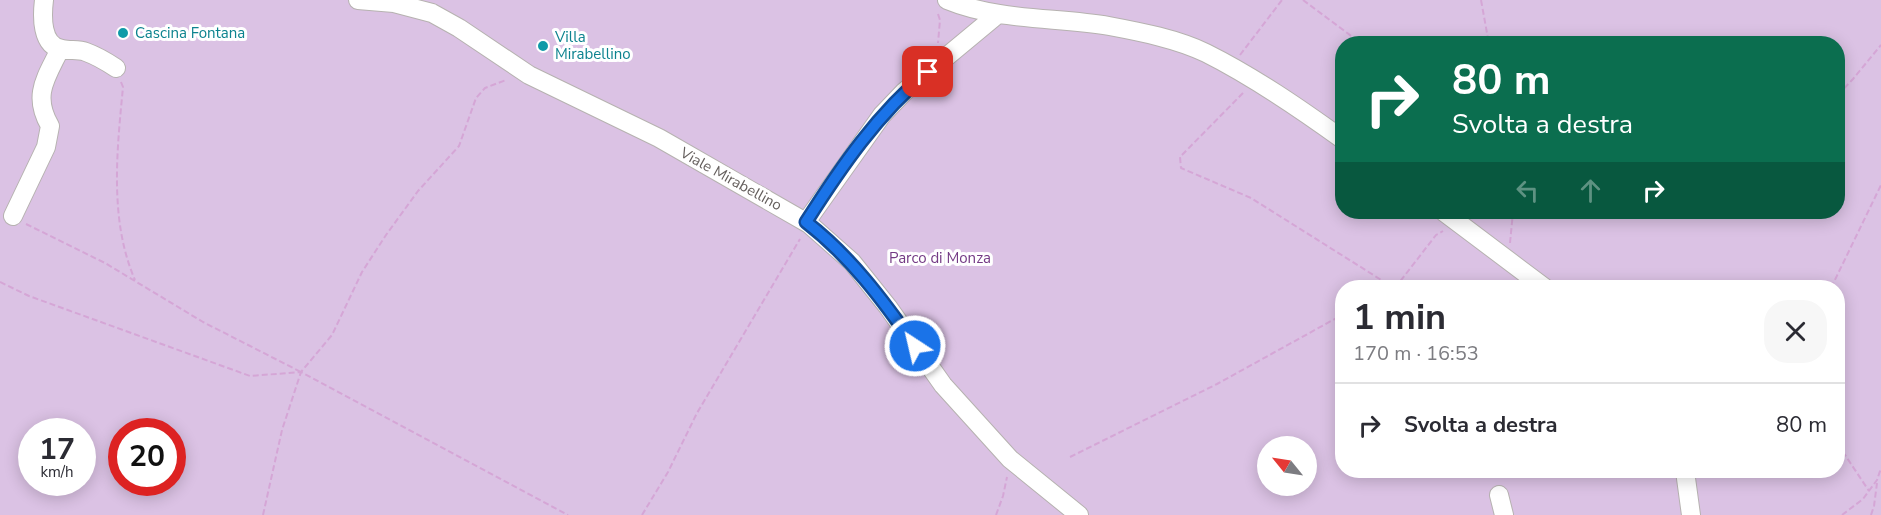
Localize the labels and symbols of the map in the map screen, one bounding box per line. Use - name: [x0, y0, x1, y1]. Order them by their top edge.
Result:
- place label: Cascina Fontana: [135, 23, 245, 43]
- marker: Cascina Fontana: [116, 26, 130, 40]
- place label: Villa Mirabellino: [554, 27, 631, 64]
- marker: Villa Mirabellino: [536, 39, 550, 53]
- pin: [902, 46, 953, 97]
- street label: Viale Mirabellino: [676, 142, 785, 215]
- park label: Parco di Monza: [889, 248, 991, 268]
- position arrow: [883, 314, 947, 378]
- speed limit sign: 20: [108, 418, 186, 496]
- north arrow: [1257, 436, 1317, 496]

